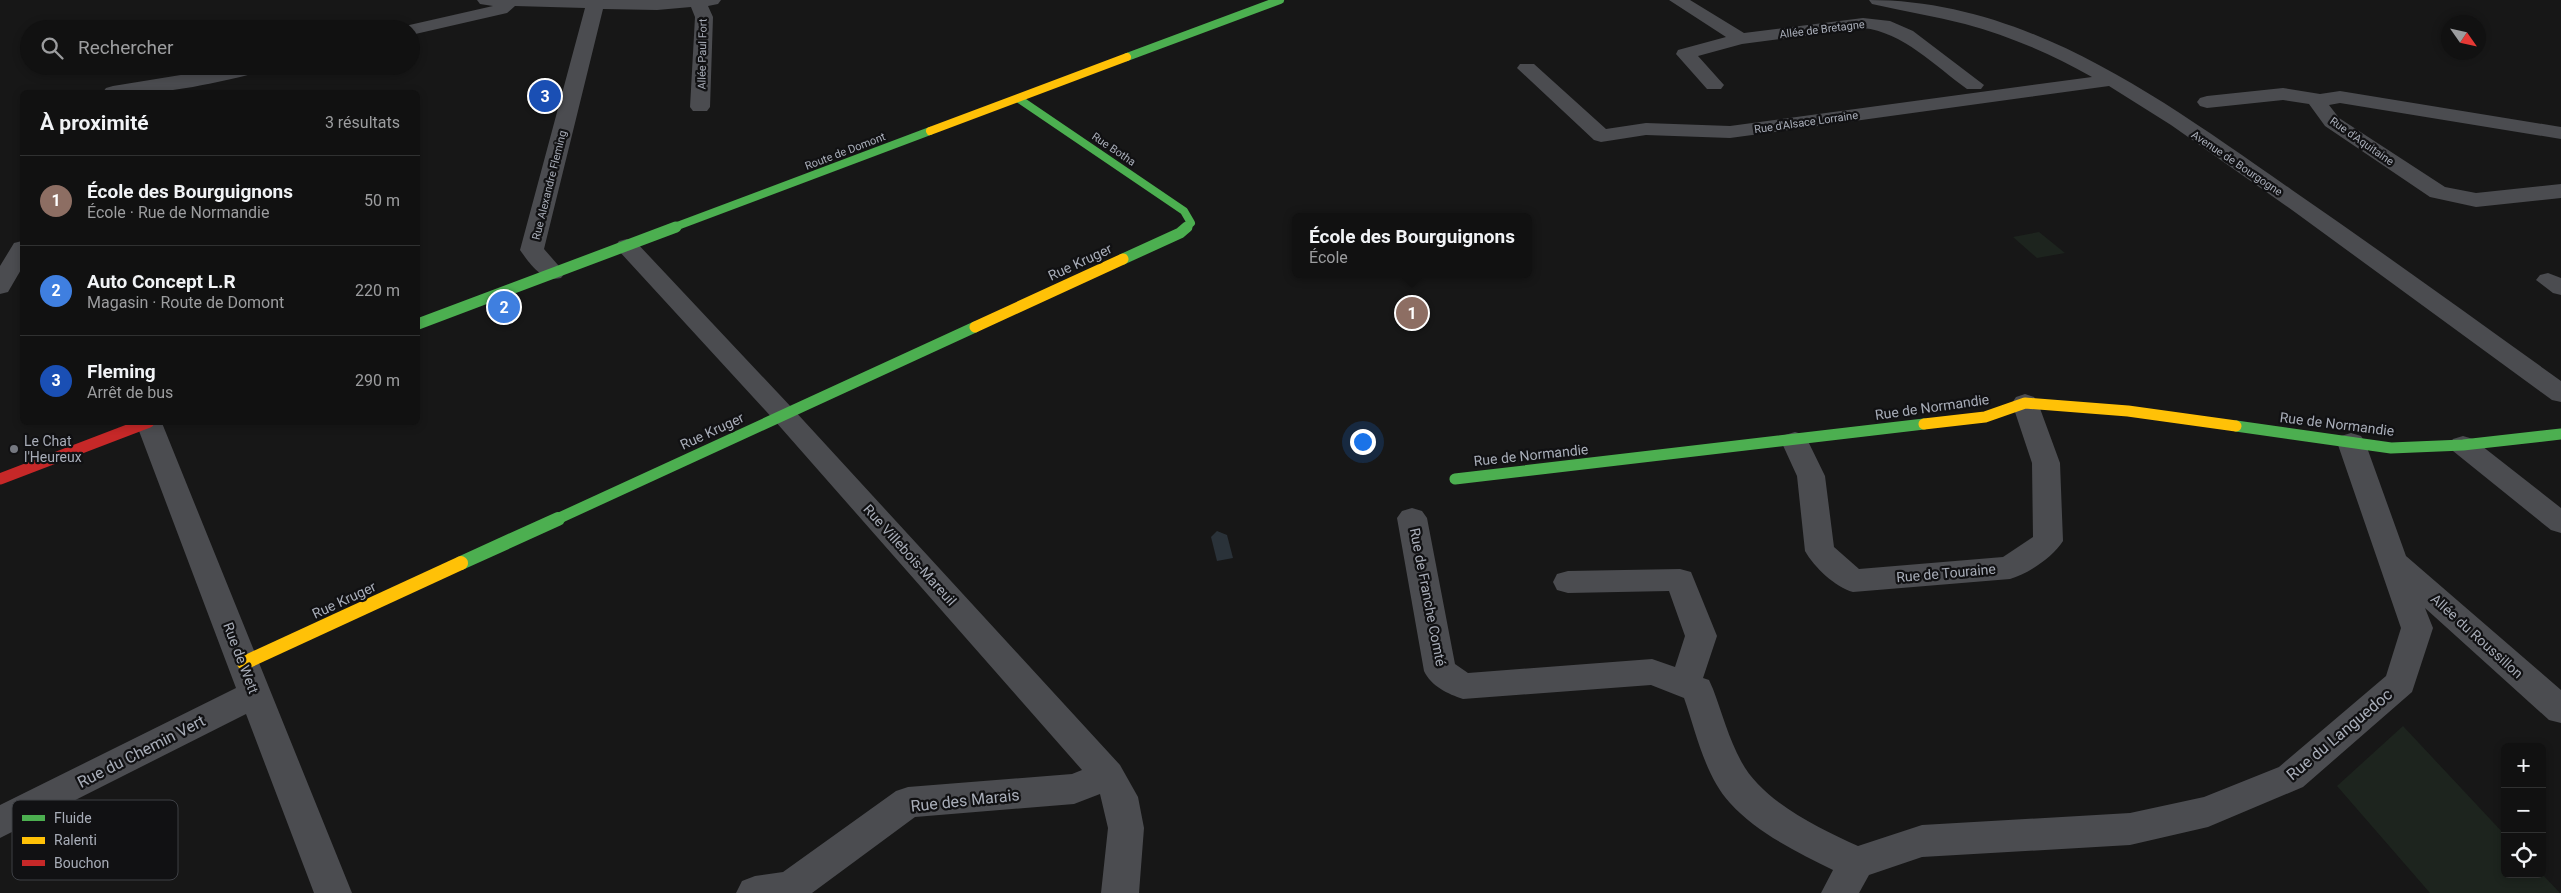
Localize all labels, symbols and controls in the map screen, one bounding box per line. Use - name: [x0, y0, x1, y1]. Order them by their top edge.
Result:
- north arrow: [2441, 15, 2486, 60]
- street label: Allée Paul Fort: [695, 18, 710, 90]
- street label: Allée de Bretagne: [1779, 18, 1866, 41]
- search box: [20, 20, 420, 75]
- icon: search: [38, 34, 66, 62]
- text: Rechercher: [78, 36, 173, 59]
- pin: 3: [529, 77, 561, 115]
- street label: Rue d'Alsace Lorraine: [1753, 109, 1859, 136]
- text: À proximité: [40, 111, 149, 135]
- text: 3 résultats: [325, 113, 400, 132]
- street label: Rue d'Aquitaine: [2327, 115, 2396, 168]
- street label: Avenue de Bourgogne: [2189, 128, 2285, 199]
- street label: Rue Alexandre Fleming: [530, 129, 569, 241]
- street label: Route de Domont: [803, 130, 888, 173]
- street label: Rue Botha: [1089, 130, 1138, 169]
- text: École des Bourguignons: [87, 180, 293, 203]
- text: 1: [51, 191, 61, 210]
- text: 50 m: [364, 191, 400, 210]
- text: École · Rue de Normandie: [87, 203, 269, 222]
- popup: [1292, 213, 1532, 278]
- text: École des Bourguignons: [1309, 225, 1515, 248]
- street label: Rue Kruger: [1046, 240, 1115, 284]
- text: École: [1309, 248, 1348, 267]
- text: Auto Concept L.R: [87, 270, 236, 293]
- text: 2: [51, 281, 61, 300]
- text: 220 m: [355, 281, 400, 300]
- pin: 2: [488, 288, 520, 326]
- text: Magasin · Route de Domont: [87, 293, 284, 312]
- pin: 1: [1396, 294, 1428, 332]
- text: Fleming: [87, 360, 156, 383]
- text: 3: [51, 371, 61, 390]
- text: 290 m: [355, 371, 400, 390]
- text: Arrêt de bus: [87, 383, 173, 402]
- street label: Rue de Normandie: [1874, 391, 1990, 423]
- street label: Rue Kruger: [678, 409, 747, 453]
- street label: Rue de Normandie: [2279, 409, 2395, 439]
- your location: [1350, 429, 1376, 455]
- place label: Le Chat l'Heureux: [24, 433, 82, 465]
- street label: Rue de Normandie: [1473, 441, 1589, 469]
- marker: Le Chat l'Heureux: [8, 443, 20, 455]
- street label: Rue Villebois-Mareuil: [860, 501, 960, 609]
- street label: Rue de Franche Comté: [1407, 526, 1449, 668]
- street label: Rue de Touraine: [1896, 561, 1996, 585]
- street label: Rue Kruger: [310, 578, 379, 622]
- street label: Allée du Roussillon: [2428, 591, 2526, 681]
- street label: Rue de Wett: [220, 620, 262, 696]
- street label: Rue du Languedoc: [2283, 685, 2396, 784]
- street label: Rue du Chemin Vert: [74, 711, 208, 792]
- map controls: [2501, 743, 2546, 878]
- button: +: [2501, 743, 2546, 788]
- street label: Rue des Marais: [910, 785, 1020, 816]
- button: −: [2501, 788, 2546, 833]
- legend: [12, 800, 178, 880]
- text: Fluide: [54, 810, 92, 826]
- text: Ralenti: [54, 832, 97, 848]
- button: locate: [2501, 833, 2546, 878]
- text: Bouchon: [54, 855, 109, 871]

